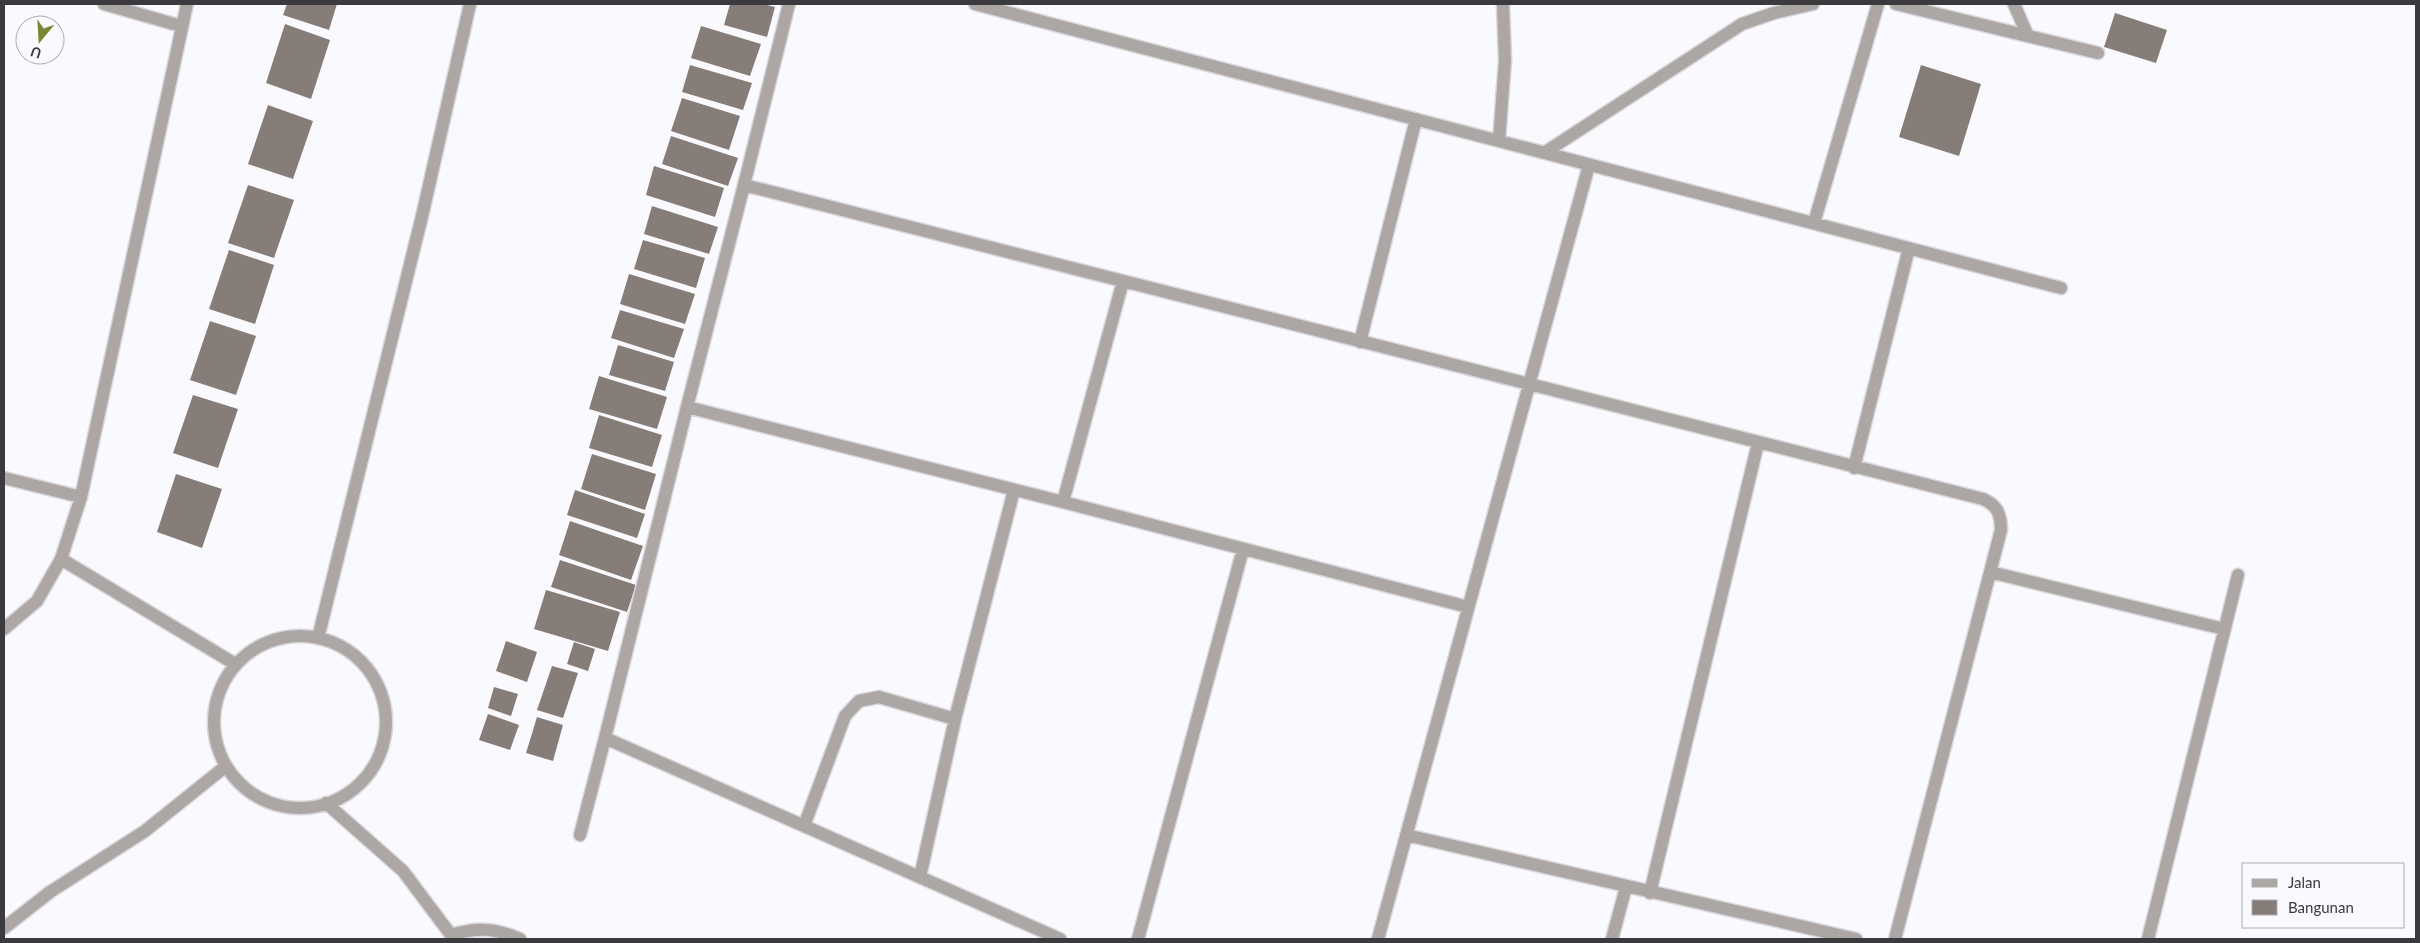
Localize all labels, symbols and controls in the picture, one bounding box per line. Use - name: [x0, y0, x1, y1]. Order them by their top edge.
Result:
- north arrow: [15, 15, 65, 65]
- text: U: [28, 43, 43, 63]
- legend: [2242, 863, 2405, 928]
- text: Jalan: [2288, 873, 2321, 891]
- text: Bangunan: [2288, 898, 2354, 916]

